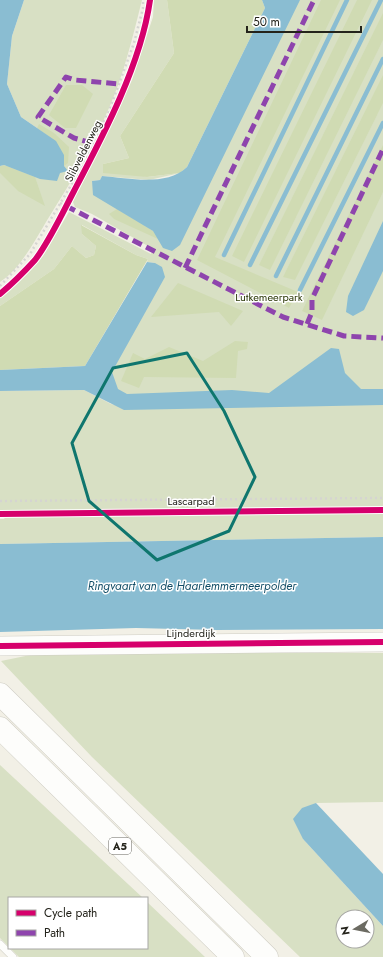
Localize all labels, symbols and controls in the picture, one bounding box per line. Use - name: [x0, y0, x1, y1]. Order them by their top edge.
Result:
- scale bar: [247, 8, 361, 34]
- text: 50 m: [253, 13, 280, 31]
- street label: Slibveldenweg: [61, 117, 105, 185]
- park label: Lutkemeerpark: [235, 289, 303, 305]
- street label: Lascarpad: [168, 493, 214, 509]
- water label: Ringvaart van de Haarlemmermeerpolder: [88, 577, 297, 595]
- street label: Lijnderdijk: [167, 625, 216, 641]
- road number: A5: [109, 838, 131, 854]
- legend: [8, 897, 148, 949]
- text: Cycle path: [44, 904, 97, 922]
- north arrow: [335, 909, 375, 949]
- text: Path: [44, 924, 65, 942]
- text: N: [337, 925, 354, 936]

